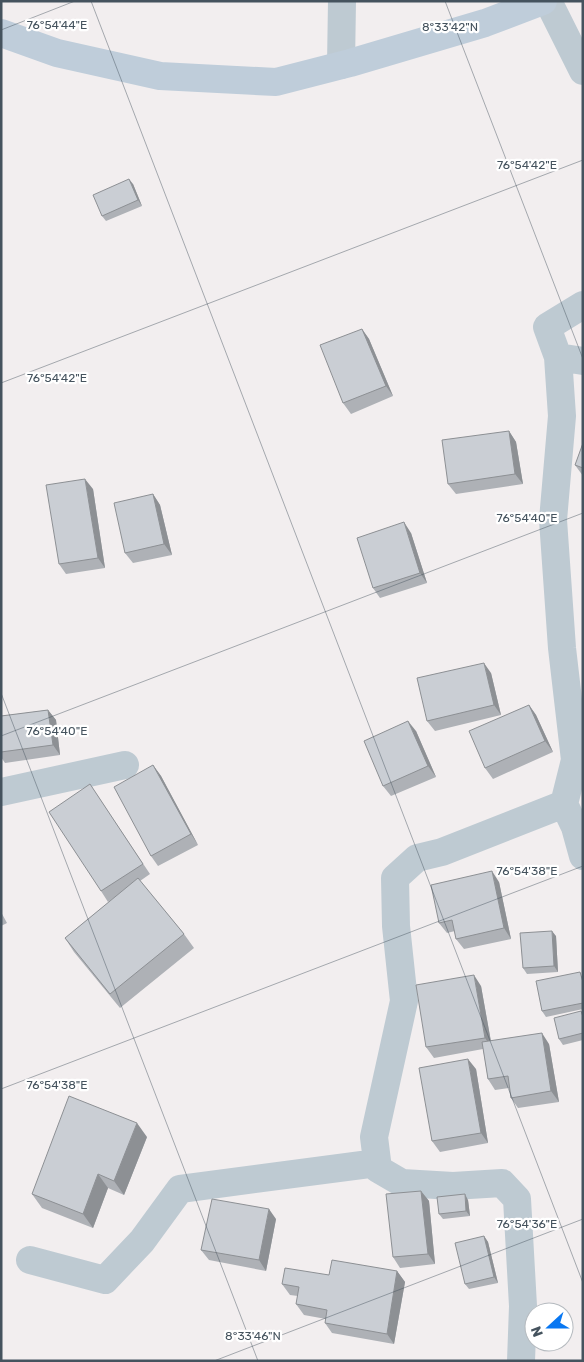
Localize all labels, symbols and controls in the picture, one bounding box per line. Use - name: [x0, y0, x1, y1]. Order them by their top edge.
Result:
- text: 76°54'44"E: [27, 18, 87, 32]
- text: 8°33'42"N: [422, 20, 478, 34]
- text: 76°54'42"E: [497, 158, 557, 172]
- text: 76°54'42"E: [27, 371, 87, 385]
- text: 76°54'40"E: [497, 511, 557, 525]
- text: 76°54'40"E: [27, 724, 87, 738]
- text: 76°54'38"E: [496, 864, 558, 878]
- text: 76°54'38"E: [26, 1078, 88, 1092]
- text: 76°54'36"E: [497, 1217, 557, 1231]
- north arrow: [524, 1302, 574, 1352]
- text: N: [528, 1324, 547, 1339]
- text: 8°33'46"N: [225, 1329, 281, 1343]

